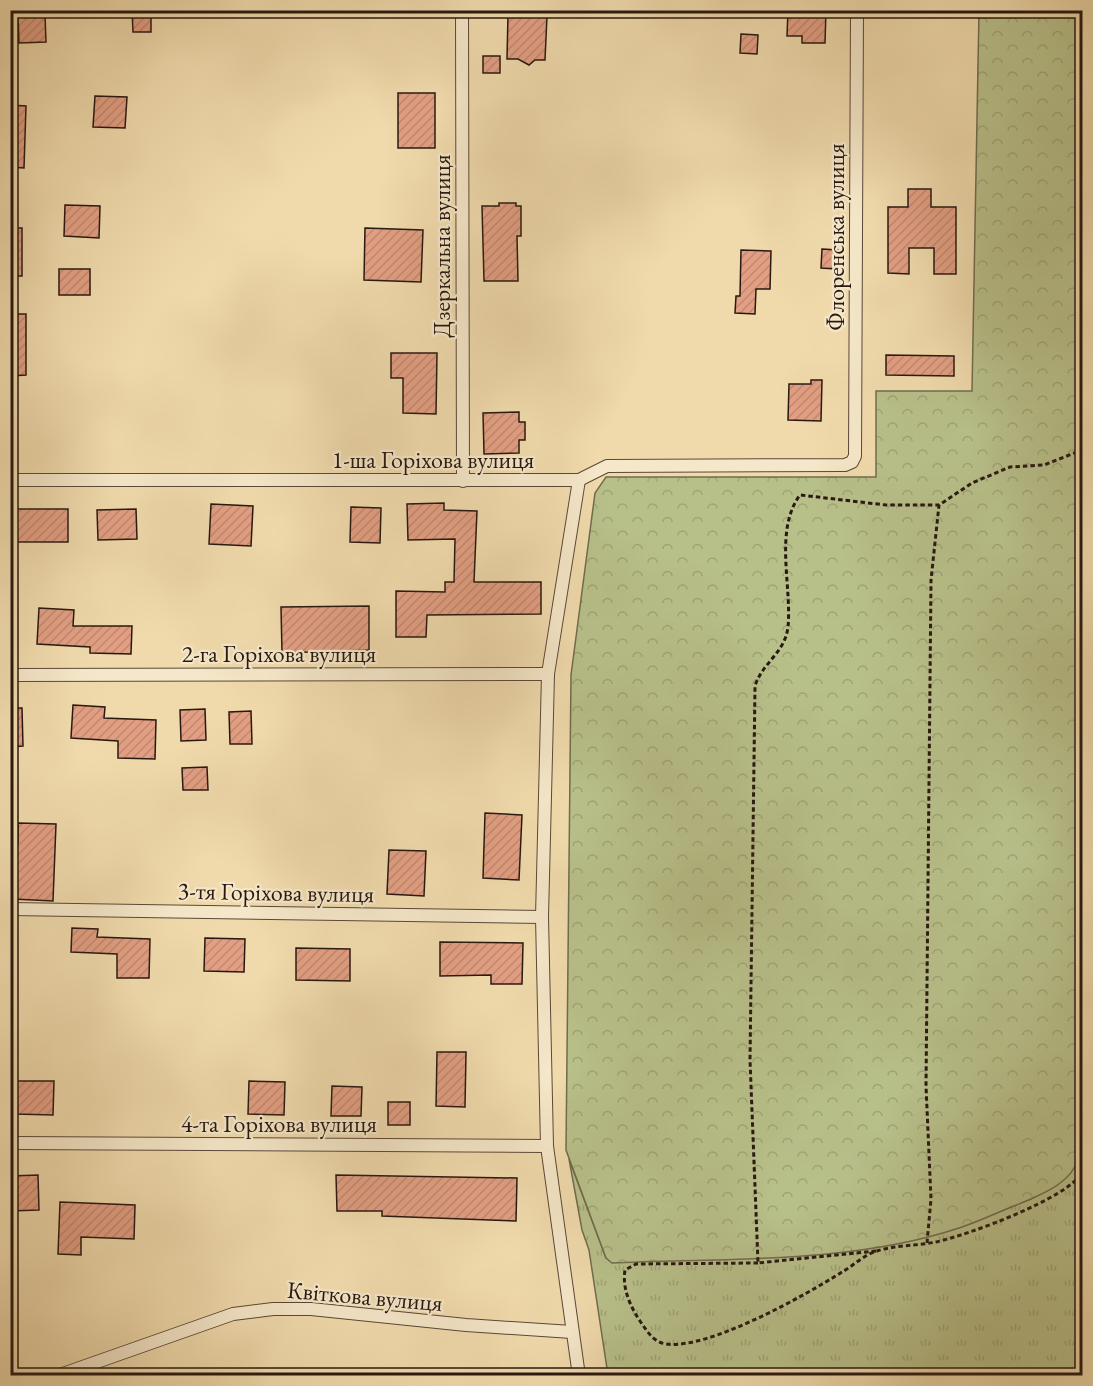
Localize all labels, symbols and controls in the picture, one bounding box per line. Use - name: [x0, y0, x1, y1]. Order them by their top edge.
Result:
- street label: Флоренська вулиця: [820, 143, 851, 331]
- street label: Дзеркальна вулиця: [426, 154, 457, 338]
- street label: 1-ша Горіхова вулиця: [332, 444, 535, 475]
- street label: 2-га Горіхова вулиця: [182, 638, 377, 669]
- street label: 3-тя Горіхова вулиця: [177, 875, 375, 909]
- street label: 4-та Горіхова вулиця: [181, 1108, 377, 1139]
- street label: Квіткова вулиця: [286, 1274, 444, 1318]

